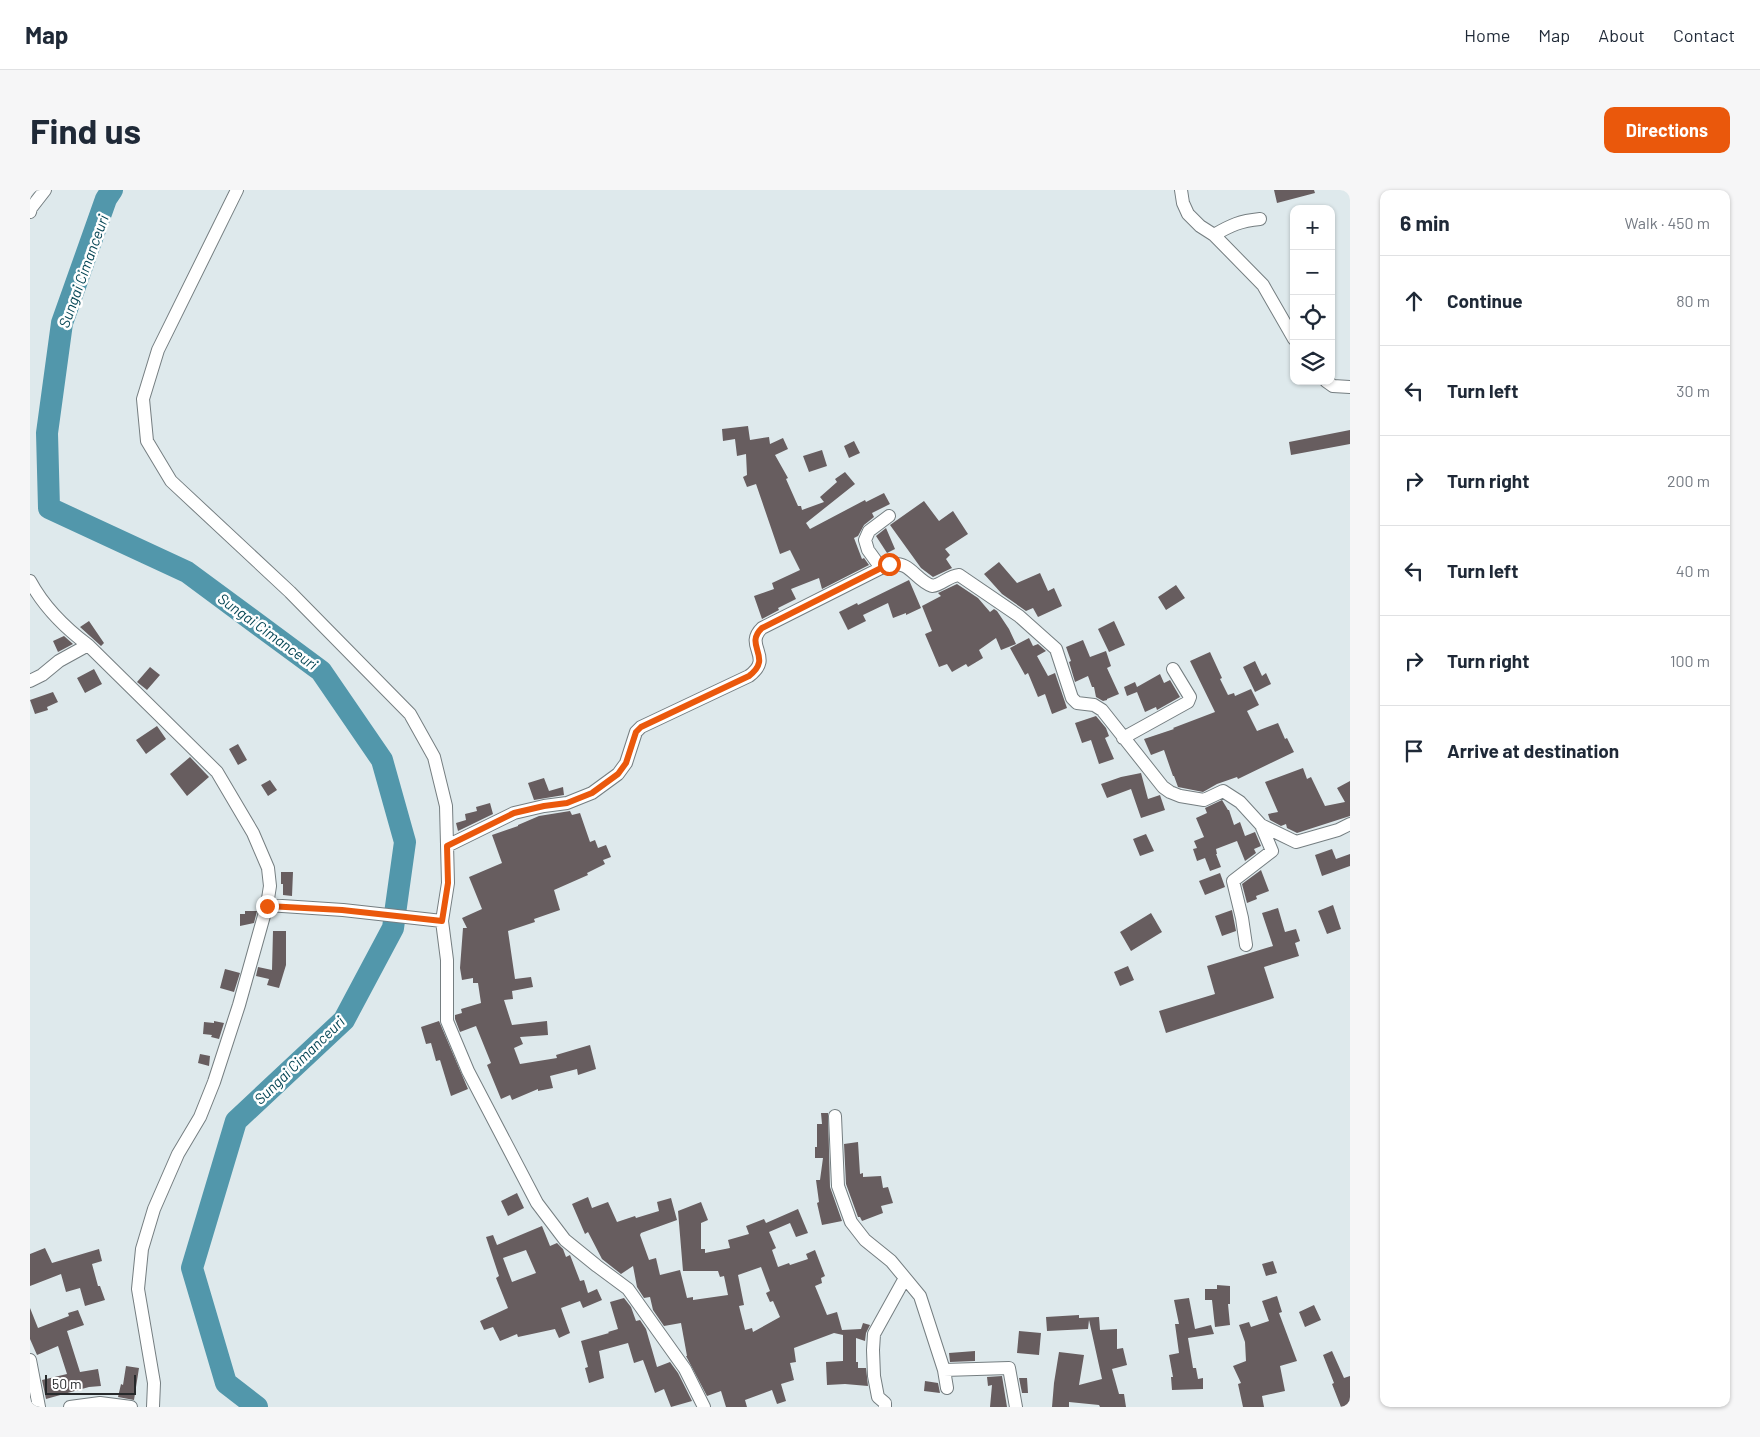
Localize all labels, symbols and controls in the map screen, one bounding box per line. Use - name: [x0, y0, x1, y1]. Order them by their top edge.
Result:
- text: Map: [25, 20, 68, 49]
- text: Home: [1464, 24, 1510, 46]
- text: Map: [1538, 24, 1570, 46]
- text: About: [1598, 24, 1645, 46]
- text: Contact: [1673, 24, 1735, 46]
- button: Directions: [1604, 107, 1730, 153]
- text: Find us: [30, 109, 141, 151]
- map controls: [1290, 205, 1335, 385]
- button: +: [1290, 205, 1335, 250]
- text: 6 min: [1400, 210, 1450, 235]
- water label: Sungai Cimanceuri: [54, 212, 112, 330]
- text: Walk · 450 m: [1625, 213, 1710, 232]
- button: −: [1290, 250, 1335, 295]
- icon: ahead: [1400, 287, 1428, 315]
- text: Continue: [1447, 289, 1523, 312]
- text: 80 m: [1676, 291, 1710, 310]
- button: locate: [1290, 295, 1335, 340]
- button: layers: [1290, 340, 1335, 385]
- icon: left: [1400, 377, 1428, 405]
- text: Turn left: [1447, 379, 1518, 402]
- text: 30 m: [1676, 381, 1710, 400]
- icon: right: [1400, 467, 1428, 495]
- text: Turn right: [1447, 469, 1529, 492]
- text: 200 m: [1667, 471, 1710, 490]
- route start: [878, 553, 901, 576]
- icon: left: [1400, 557, 1428, 585]
- text: Turn left: [1447, 559, 1518, 582]
- text: 40 m: [1676, 561, 1710, 580]
- water label: Sungai Cimanceuri: [215, 589, 322, 673]
- icon: right: [1400, 647, 1428, 675]
- text: Turn right: [1447, 649, 1529, 672]
- text: 100 m: [1670, 651, 1710, 670]
- icon: arrive: [1400, 737, 1428, 765]
- text: Arrive at destination: [1447, 739, 1619, 762]
- route end: [256, 895, 279, 918]
- water label: Sungai Cimanceuri: [250, 1012, 348, 1108]
- scale bar: [45, 1372, 136, 1395]
- text: 50 m: [52, 1375, 81, 1392]

